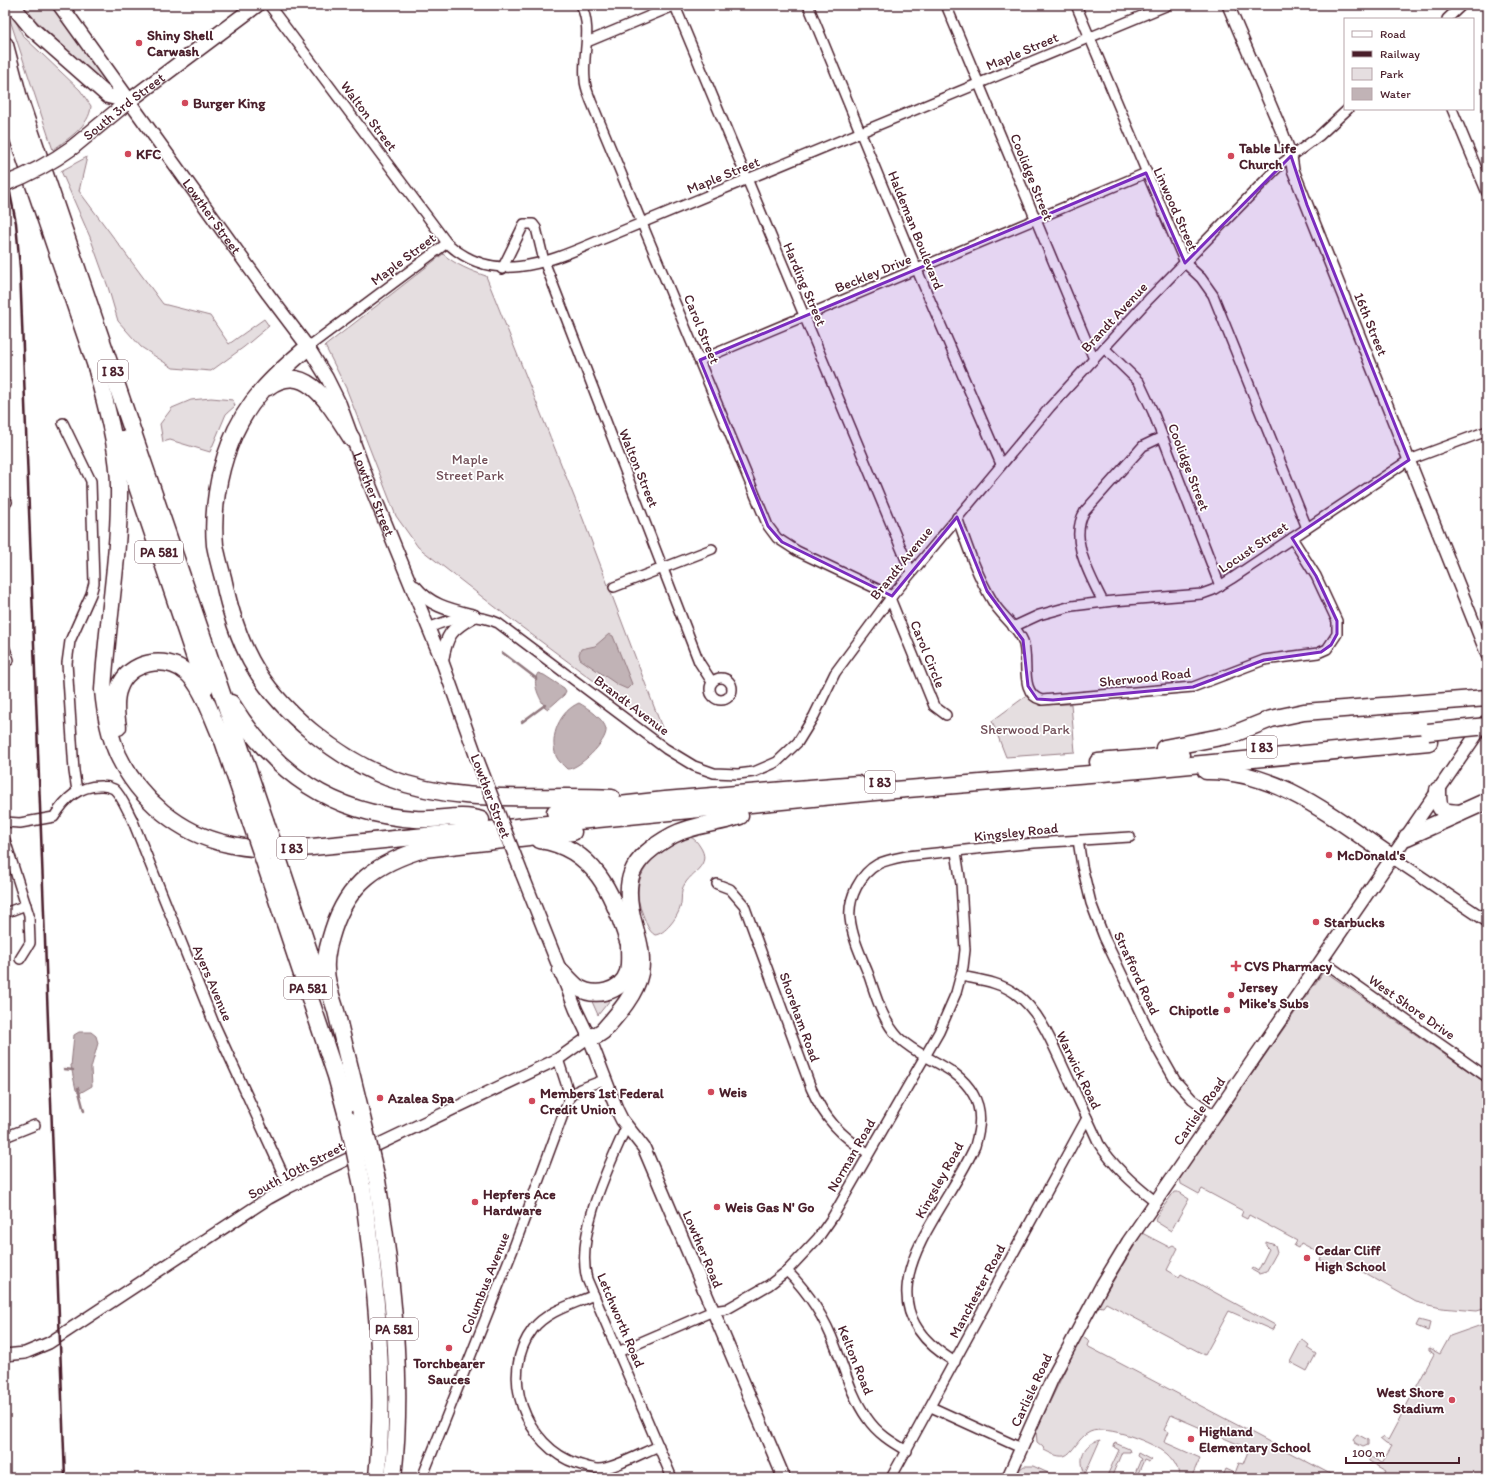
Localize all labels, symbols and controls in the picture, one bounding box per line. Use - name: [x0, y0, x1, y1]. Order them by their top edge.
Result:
- legend: [1344, 18, 1474, 110]
- place label: Shiny Shell Carwash: [147, 27, 214, 60]
- text: Road: [1380, 27, 1406, 41]
- street label: Maple Street: [984, 29, 1061, 74]
- marker: Shiny Shell Carwash: [134, 38, 144, 48]
- text: Railway: [1380, 47, 1420, 61]
- text: Park: [1380, 67, 1404, 81]
- street label: South 3rd Street: [80, 69, 168, 144]
- street label: Walton Street: [337, 78, 400, 155]
- text: Water: [1380, 87, 1411, 101]
- place label: Burger King: [193, 95, 266, 112]
- marker: Burger King: [180, 98, 190, 108]
- street label: Coolidge Street: [1006, 131, 1057, 223]
- place label: Table Life Church: [1238, 140, 1297, 173]
- place label: KFC: [136, 146, 161, 163]
- marker: KFC: [123, 149, 133, 159]
- marker: Table Life Church: [1226, 151, 1236, 161]
- street label: Maple Street: [684, 153, 762, 198]
- street label: Linwood Street: [1149, 165, 1202, 254]
- street label: Haldeman Boulevard: [884, 168, 947, 293]
- street label: Lowther Street: [179, 175, 245, 258]
- street label: Maple Street: [368, 229, 439, 289]
- street label: Harding Street: [779, 240, 830, 329]
- street label: Beckley Drive: [832, 250, 914, 297]
- street label: Brandt Avenue: [1078, 279, 1151, 356]
- street label: 16th Street: [1350, 290, 1391, 358]
- street label: Carol Street: [680, 292, 723, 366]
- road number: I 83: [98, 360, 128, 382]
- street label: Coolidge Street: [1164, 421, 1213, 513]
- street label: Walton Street: [615, 426, 662, 510]
- street label: Lowther Street: [349, 450, 398, 539]
- park label: Maple Street Park: [436, 451, 504, 484]
- street label: Locust Street: [1215, 518, 1291, 577]
- street label: Brandt Avenue: [867, 523, 936, 604]
- road number: PA 581: [135, 541, 183, 563]
- street label: Carol Circle: [906, 618, 949, 691]
- street label: Sherwood Road: [1098, 664, 1192, 691]
- street label: Brandt Avenue: [591, 672, 673, 739]
- park label: Sherwood Park: [980, 721, 1070, 738]
- road number: I 83: [1247, 736, 1277, 758]
- street label: Lowther Street: [467, 752, 514, 841]
- road number: I 83: [865, 771, 895, 793]
- street label: Kingsley Road: [973, 820, 1059, 845]
- road number: I 83: [277, 837, 307, 859]
- place label: McDonald's: [1337, 847, 1406, 864]
- marker: McDonald's: [1324, 850, 1334, 860]
- place label: Starbucks: [1324, 914, 1385, 931]
- marker: Starbucks: [1311, 917, 1321, 927]
- street label: Strafford Road: [1110, 929, 1163, 1018]
- street label: Ayers Avenue: [189, 943, 236, 1024]
- place label: CVS Pharmacy: [1244, 958, 1333, 975]
- marker: CVS Pharmacy: [1231, 961, 1241, 971]
- street label: Shoreham Road: [775, 970, 824, 1065]
- street label: West Shore Drive: [1365, 971, 1459, 1044]
- road number: PA 581: [284, 977, 332, 999]
- place label: Jersey Mike's Subs: [1238, 979, 1309, 1012]
- marker: Jersey Mike's Subs: [1226, 990, 1236, 1000]
- place label: Chipotle: [1169, 1002, 1219, 1019]
- marker: Chipotle: [1222, 1005, 1232, 1015]
- street label: Warwick Road: [1052, 1028, 1105, 1112]
- street label: Carlisle Road: [1170, 1073, 1229, 1149]
- place label: Weis: [719, 1084, 747, 1101]
- place label: Members 1st Federal Credit Union: [540, 1085, 665, 1118]
- marker: Weis: [706, 1087, 716, 1097]
- place label: Azalea Spa: [387, 1090, 455, 1107]
- marker: Azalea Spa: [375, 1093, 385, 1103]
- marker: Members 1st Federal Credit Union: [527, 1096, 537, 1106]
- street label: Norman Road: [824, 1115, 879, 1195]
- street label: South 10th Street: [245, 1138, 347, 1203]
- street label: Kingsley Road: [911, 1139, 968, 1221]
- place label: Hepfers Ace Hardware: [483, 1186, 556, 1219]
- marker: Hepfers Ace Hardware: [470, 1197, 480, 1207]
- place label: Weis Gas N' Go: [725, 1199, 815, 1216]
- marker: Weis Gas N' Go: [712, 1202, 722, 1212]
- street label: Lowther Road: [679, 1208, 727, 1291]
- street label: Columbus Avenue: [457, 1230, 514, 1336]
- street label: Manchester Road: [946, 1241, 1009, 1341]
- place label: Cedar Cliff High School: [1315, 1242, 1387, 1275]
- marker: Cedar Cliff High School: [1302, 1253, 1312, 1263]
- street label: Letchworth Road: [593, 1270, 648, 1370]
- road number: PA 581: [370, 1318, 418, 1340]
- street label: Kelton Road: [834, 1323, 877, 1398]
- marker: Torchbearer Sauces: [444, 1343, 454, 1353]
- street label: Carlisle Road: [1007, 1350, 1056, 1430]
- place label: Torchbearer Sauces: [412, 1355, 485, 1388]
- place label: West Shore Stadium: [1376, 1384, 1444, 1417]
- marker: West Shore Stadium: [1447, 1395, 1457, 1405]
- place label: Highland Elementary School: [1199, 1423, 1312, 1456]
- marker: Highland Elementary School: [1186, 1434, 1196, 1444]
- scale bar: [1346, 1439, 1459, 1465]
- text: 100 m: [1352, 1446, 1385, 1460]

